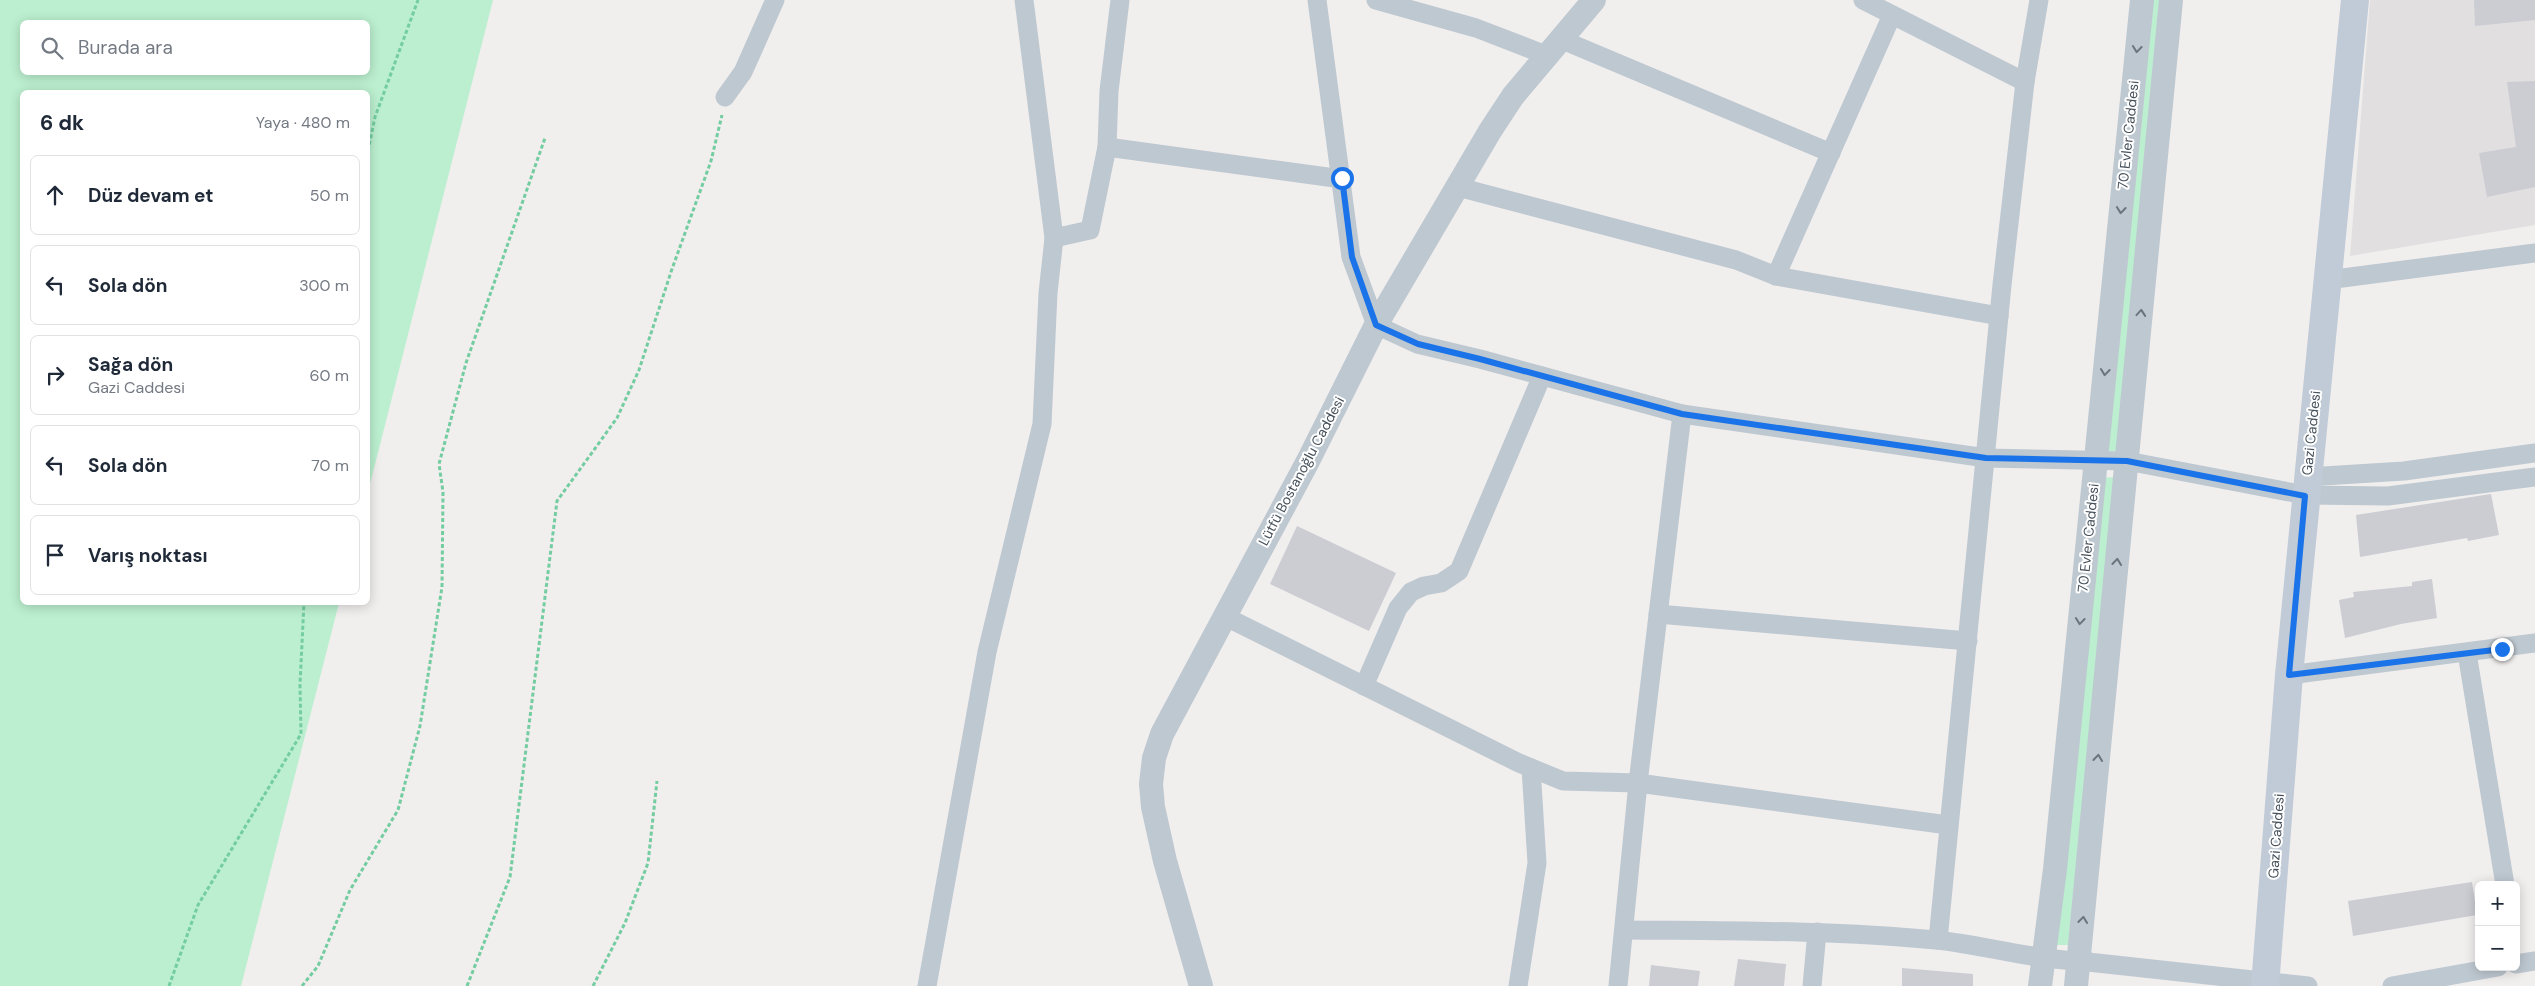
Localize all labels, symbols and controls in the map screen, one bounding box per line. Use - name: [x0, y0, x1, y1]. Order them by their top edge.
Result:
- search box: [20, 20, 370, 75]
- icon: search: [38, 34, 66, 62]
- text: Burada ara: [78, 35, 173, 60]
- one-way arrow: [2132, 45, 2143, 53]
- street label: 70 Evler Caddesi: [2113, 80, 2143, 190]
- text: 6 dk: [40, 109, 84, 137]
- text: Yaya · 480 m: [256, 112, 350, 133]
- route start: [1331, 167, 1354, 190]
- icon: ahead: [41, 181, 69, 209]
- text: Düz devam et: [88, 183, 214, 208]
- text: 50 m: [310, 185, 349, 206]
- one-way arrow: [2116, 207, 2127, 215]
- icon: left: [41, 271, 69, 299]
- text: Sola dön: [88, 273, 168, 298]
- text: 300 m: [299, 275, 349, 296]
- one-way arrow: [2135, 309, 2146, 317]
- text: Sağa dön: [88, 352, 173, 377]
- icon: right: [41, 361, 69, 389]
- text: 60 m: [309, 365, 349, 386]
- one-way arrow: [2100, 368, 2111, 376]
- text: Gazi Caddesi: [88, 377, 185, 398]
- street label: Gazi Caddesi: [2298, 390, 2324, 476]
- street label: Lütfü Bostanoğlu Caddesi: [1254, 393, 1348, 549]
- icon: left: [41, 451, 69, 479]
- text: Sola dön: [88, 453, 168, 478]
- text: 70 m: [311, 455, 349, 476]
- street label: 70 Evler Caddesi: [2073, 483, 2103, 593]
- icon: arrive: [41, 541, 69, 569]
- text: Varış noktası: [88, 543, 208, 568]
- one-way arrow: [2112, 557, 2123, 565]
- one-way arrow: [2075, 617, 2086, 625]
- route end: [2491, 638, 2514, 661]
- one-way arrow: [2092, 754, 2103, 762]
- street label: Gazi Caddesi: [2264, 793, 2288, 879]
- map controls: [2475, 881, 2520, 971]
- button: +: [2475, 881, 2520, 926]
- one-way arrow: [2077, 916, 2088, 924]
- button: −: [2475, 926, 2520, 971]

